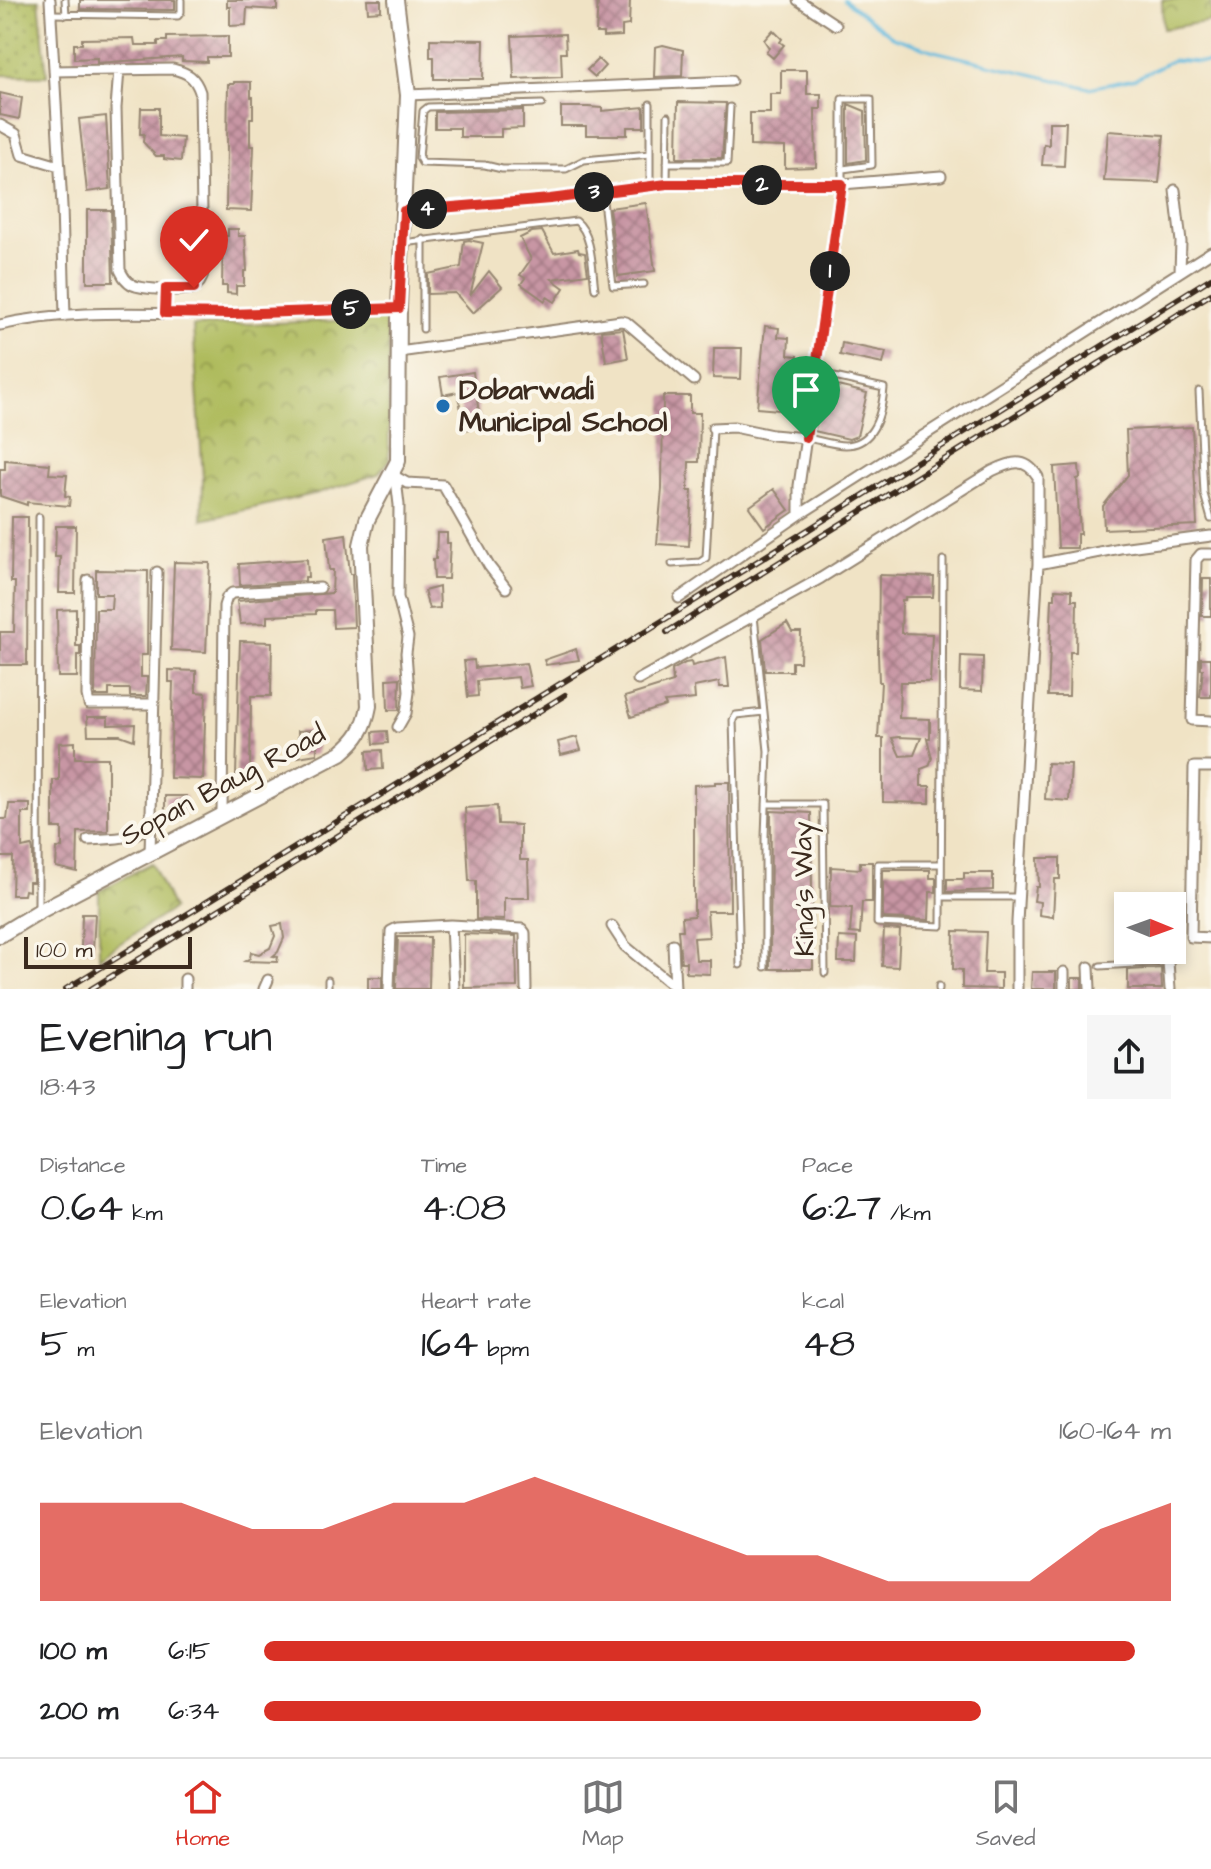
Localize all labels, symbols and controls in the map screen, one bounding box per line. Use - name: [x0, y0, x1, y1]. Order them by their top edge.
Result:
- pin: 2: [742, 165, 782, 205]
- text: 2: [756, 169, 768, 200]
- pin: 3: [574, 172, 614, 212]
- text: 3: [588, 176, 600, 207]
- pin: 4: [407, 189, 447, 229]
- text: 4: [420, 193, 434, 224]
- pin: [160, 206, 228, 288]
- icon: check: [172, 218, 216, 262]
- pin: 1: [810, 251, 850, 291]
- text: 1: [829, 255, 831, 286]
- pin: 5: [331, 289, 371, 329]
- text: 5: [343, 293, 359, 324]
- pin: [772, 356, 840, 438]
- icon: arrive: [784, 368, 828, 412]
- place label: Dobarwadi Municipal School: [459, 371, 668, 443]
- marker: Dobarwadi Municipal School: [434, 397, 452, 415]
- street label: Sopan Baug Road: [114, 714, 333, 856]
- street label: King's Way: [783, 821, 827, 957]
- north arrow: [1114, 892, 1186, 964]
- map controls: [1114, 892, 1186, 964]
- scale bar: [24, 933, 192, 969]
- text: 100 m: [36, 935, 93, 966]
- text: Evening run: [40, 1008, 272, 1069]
- button: share: [1087, 1015, 1171, 1099]
- text: 18:43: [40, 1069, 95, 1105]
- text: Distance: [40, 1150, 126, 1181]
- text: Time: [421, 1150, 467, 1181]
- text: Pace: [802, 1150, 853, 1181]
- text: 0.64: [40, 1181, 123, 1236]
- text: 4:08: [421, 1181, 506, 1236]
- text: 6:27: [802, 1181, 881, 1236]
- text: km: [123, 1198, 163, 1229]
- text: /km: [881, 1198, 931, 1229]
- text: Elevation: [40, 1286, 127, 1317]
- text: Heart rate: [421, 1286, 531, 1317]
- text: kcal: [802, 1286, 844, 1317]
- text: 5: [40, 1317, 68, 1372]
- text: 164: [421, 1317, 478, 1372]
- text: 48: [802, 1317, 855, 1372]
- text: m: [68, 1334, 94, 1365]
- text: bpm: [478, 1334, 529, 1365]
- text: Elevation: [40, 1413, 142, 1449]
- text: 160–164 m: [1059, 1413, 1171, 1449]
- text: 100 m: [40, 1633, 107, 1669]
- text: 6:15: [168, 1633, 210, 1669]
- text: 200 m: [40, 1693, 118, 1729]
- text: 6:34: [168, 1693, 220, 1729]
- tab: Home: [175, 1775, 230, 1854]
- tab: Map: [581, 1775, 625, 1854]
- tab: Saved: [976, 1775, 1036, 1854]

